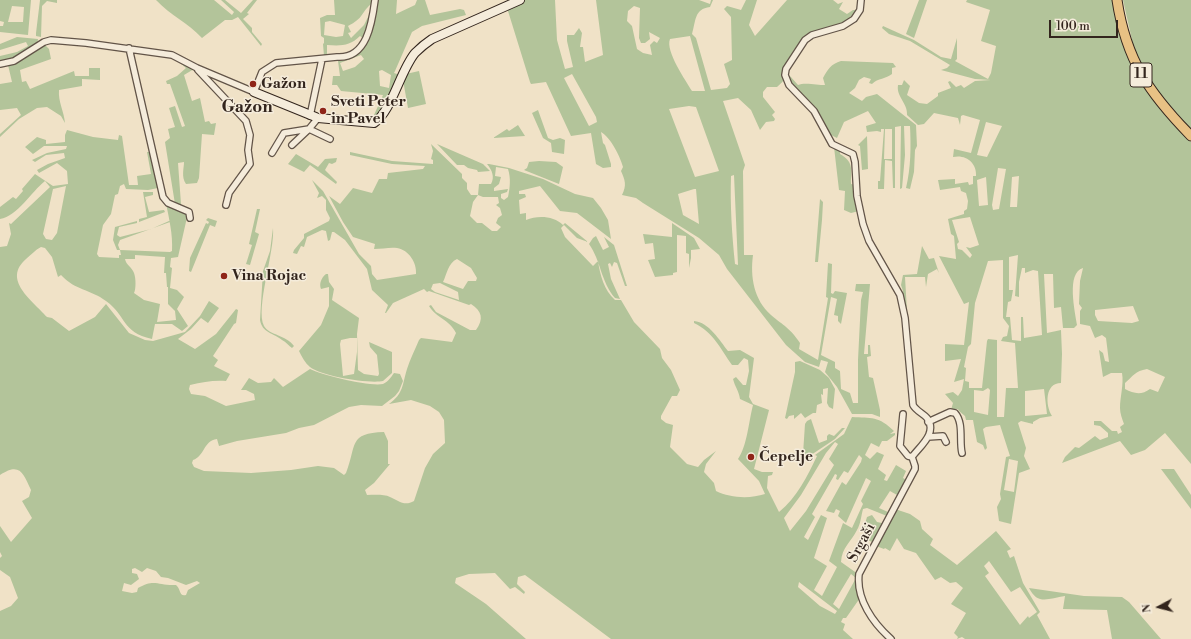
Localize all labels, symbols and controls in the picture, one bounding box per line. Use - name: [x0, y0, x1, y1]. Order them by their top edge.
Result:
- scale bar: [1051, 12, 1120, 38]
- text: 100 m: [1056, 19, 1090, 34]
- road number: 11: [1130, 63, 1152, 87]
- place label: Gažon: [261, 75, 306, 93]
- marker: Gažon: [248, 79, 258, 89]
- place label: Sveti Peter in Pavel: [331, 93, 406, 128]
- district label: Gažon: [221, 98, 273, 118]
- marker: Sveti Peter in Pavel: [318, 106, 328, 116]
- place label: Vina Rojac: [232, 267, 306, 285]
- marker: Vina Rojac: [219, 271, 229, 281]
- place label: Čepelje: [759, 448, 813, 466]
- marker: Čepelje: [746, 452, 756, 462]
- street label: Srgaši: [844, 520, 880, 566]
- north arrow: [1139, 587, 1179, 627]
- text: N: [1140, 603, 1155, 614]

